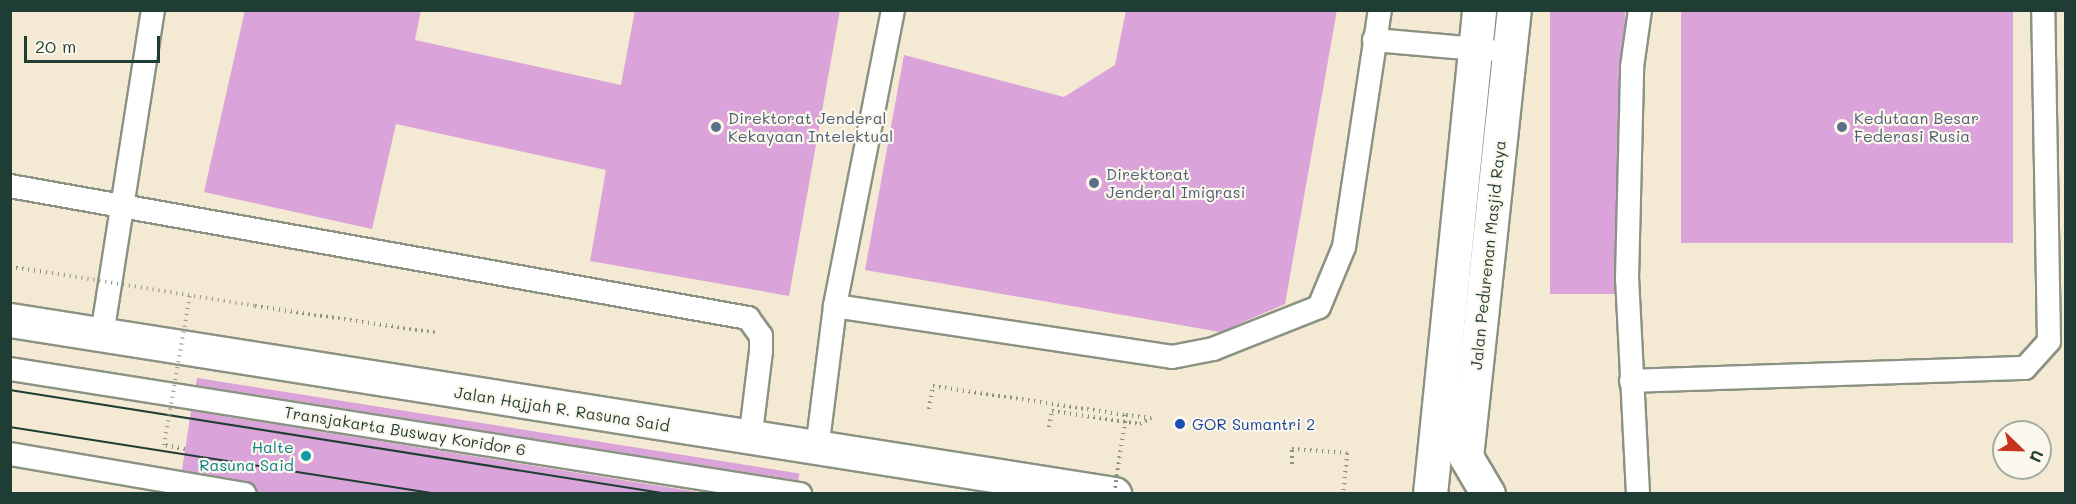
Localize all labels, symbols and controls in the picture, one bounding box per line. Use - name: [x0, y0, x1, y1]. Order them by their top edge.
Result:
- scale bar: [27, 24, 164, 62]
- text: 20 m: [35, 34, 76, 58]
- place label: Direktorat Jenderal Kekayaan Intelektual: [728, 108, 893, 146]
- place label: Kedutaan Besar Federasi Rusia: [1854, 108, 1979, 146]
- marker: Direktorat Jenderal Kekayaan Intelektual: [709, 120, 723, 134]
- marker: Kedutaan Besar Federasi Rusia: [1835, 120, 1849, 134]
- street label: Jalan Pedurenan Masjid Raya: [1466, 139, 1510, 371]
- place label: Direktorat Jenderal Imigrasi: [1106, 164, 1245, 202]
- marker: Direktorat Jenderal Imigrasi: [1087, 176, 1101, 190]
- street label: Jalan Hajjah R. Rasuna Said: [453, 382, 671, 436]
- street label: Transjakarta Busway Koridor 6: [283, 402, 527, 460]
- place label: GOR Sumantri 2: [1192, 414, 1315, 434]
- marker: GOR Sumantri 2: [1173, 417, 1187, 431]
- north arrow: [1992, 420, 2052, 480]
- place label: Halte Rasuna Said: [199, 437, 294, 475]
- text: U: [2025, 447, 2049, 466]
- marker: Halte Rasuna Said: [299, 449, 313, 463]

